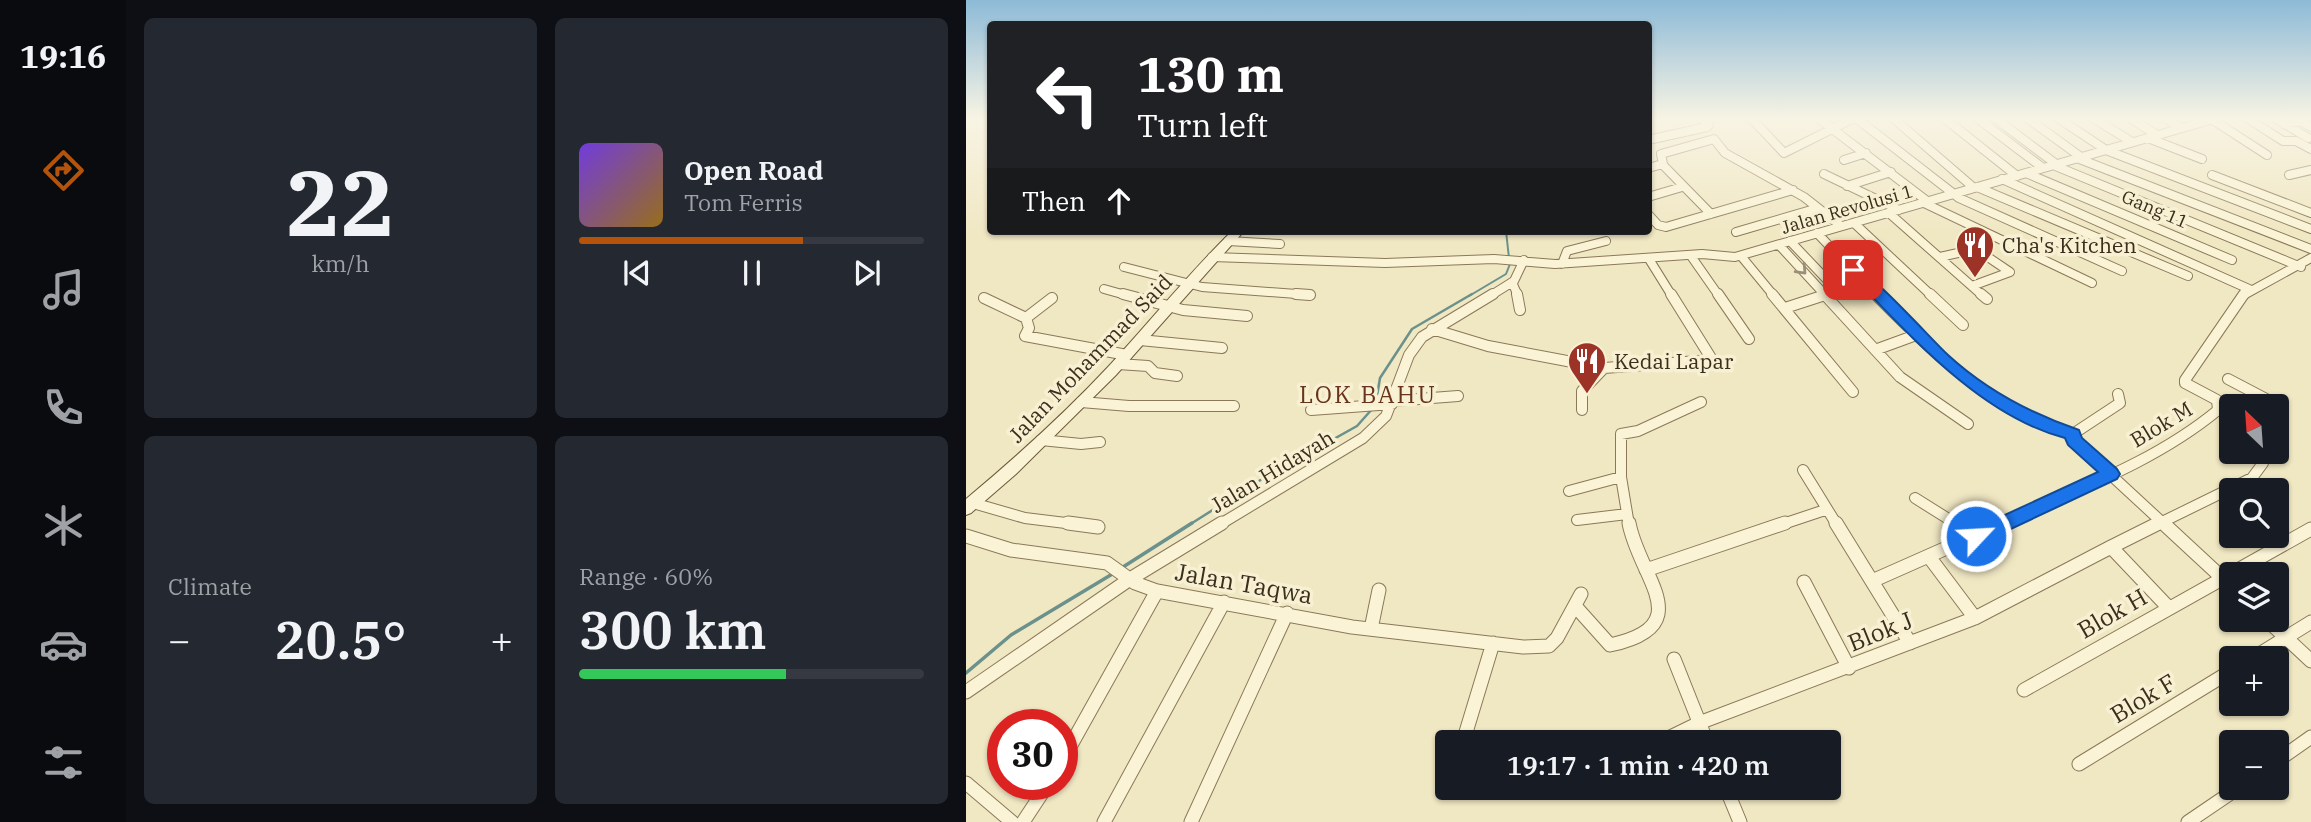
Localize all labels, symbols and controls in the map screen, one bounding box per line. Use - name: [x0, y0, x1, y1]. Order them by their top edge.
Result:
- text: 19:16: [20, 35, 106, 77]
- text: 130 m: [1137, 42, 1284, 105]
- icon: left: [1022, 49, 1113, 140]
- text: Turn left: [1137, 104, 1268, 146]
- text: 22: [286, 143, 395, 261]
- icon: directions: [39, 146, 88, 195]
- text: Open Road: [684, 153, 823, 187]
- street label: Jalan Revolusi 1: [1779, 179, 1915, 239]
- icon: ahead: [1100, 182, 1138, 220]
- text: Then: [1022, 184, 1086, 218]
- street label: Gang 11: [2118, 185, 2192, 233]
- text: Tom Ferris: [684, 187, 803, 217]
- restaurant icon: Cha's Kitchen: [1954, 224, 1996, 279]
- place label: Cha's Kitchen: [2002, 231, 2137, 259]
- pin: [1823, 240, 1883, 300]
- text: km/h: [311, 248, 370, 278]
- icon: arrive: [1834, 251, 1872, 289]
- icon: previous: [618, 254, 656, 292]
- icon: pause: [733, 254, 771, 292]
- icon: next: [848, 254, 886, 292]
- one-way arrow: [1794, 262, 1806, 275]
- icon: music: [39, 265, 88, 314]
- street label: Jalan Mohammad Said: [1002, 268, 1178, 448]
- restaurant icon: Kedai Lapar: [1566, 340, 1608, 395]
- place label: Kedai Lapar: [1614, 347, 1734, 375]
- district label: LOK BAHU: [1299, 378, 1437, 410]
- icon: phone: [39, 383, 88, 432]
- north arrow: [2219, 394, 2289, 464]
- map controls: [2219, 394, 2289, 800]
- street label: Blok M: [2125, 395, 2197, 453]
- street label: Jalan Hidayah: [1205, 423, 1339, 519]
- button: search: [2219, 478, 2289, 548]
- position arrow: [1939, 499, 2013, 573]
- icon: climate: [39, 501, 88, 550]
- street label: Jalan Taqwa: [1173, 555, 1315, 611]
- text: Range · 60%: [579, 561, 713, 591]
- button: layers: [2219, 562, 2289, 632]
- text: Climate: [168, 571, 252, 601]
- street label: Blok H: [2071, 580, 2153, 646]
- text: 300 km: [579, 596, 767, 663]
- street label: Blok J: [1843, 604, 1917, 658]
- text: 20.5°: [274, 606, 407, 673]
- text: −: [168, 615, 191, 664]
- text: +: [490, 615, 513, 664]
- icon: car: [39, 620, 88, 669]
- button: +: [2219, 646, 2289, 716]
- street label: Blok F: [2104, 666, 2182, 730]
- speed limit sign: 30: [987, 709, 1078, 800]
- button: −: [2219, 730, 2289, 800]
- icon: filters: [39, 738, 88, 787]
- text: 19:17 · 1 min · 420 m: [1507, 748, 1769, 782]

